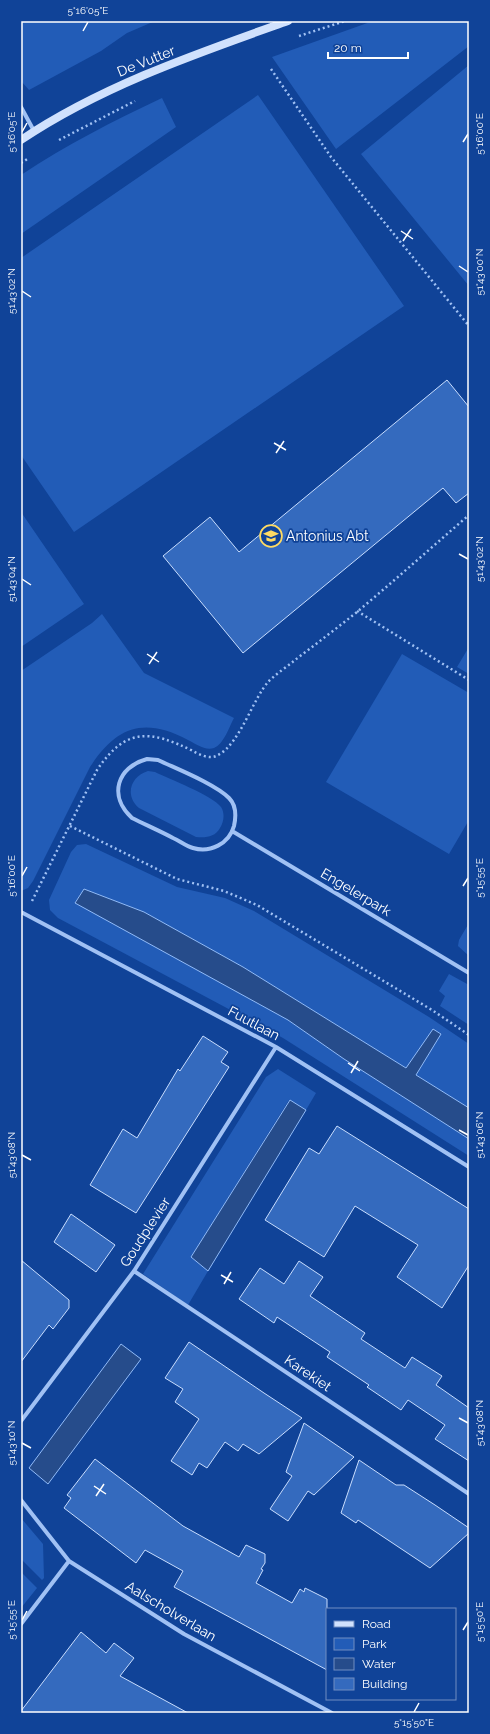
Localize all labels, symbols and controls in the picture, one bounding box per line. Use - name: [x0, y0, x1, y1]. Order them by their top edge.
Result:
- text: 5°16'05"E: [68, 5, 108, 16]
- scale bar: [328, 34, 408, 60]
- text: 20 m: [334, 41, 362, 55]
- street label: De Vutter: [115, 42, 177, 80]
- text: 5°16'05"E: [6, 112, 17, 152]
- text: 5°16'00"E: [474, 113, 485, 155]
- text: 51°43'00"N: [474, 249, 485, 295]
- text: 51°43'02"N: [6, 268, 17, 314]
- school or university icon: Antonius Abt: [258, 523, 284, 549]
- place label: Antonius Abt: [286, 528, 369, 544]
- text: 51°43'02"N: [474, 536, 485, 582]
- text: 51°43'04"N: [6, 556, 17, 602]
- text: 5°16'00"E: [6, 855, 17, 897]
- text: 5°15'55"E: [474, 858, 485, 898]
- street label: Engelerpark: [318, 865, 394, 920]
- street label: Fuutlaan: [225, 1003, 283, 1043]
- text: 51°43'06"N: [474, 1112, 485, 1158]
- text: 51°43'08"N: [6, 1132, 17, 1178]
- street label: Goudplevier: [117, 1194, 173, 1270]
- street label: Karekiet: [282, 1352, 335, 1395]
- text: 51°43'08"N: [474, 1400, 485, 1446]
- text: 51°43'10"N: [6, 1420, 17, 1466]
- street label: Aalscholverlaan: [123, 1578, 219, 1644]
- text: 5°15'55"E: [6, 1600, 17, 1640]
- text: 5°15'50"E: [474, 1602, 485, 1642]
- legend: [326, 1608, 456, 1700]
- text: Road: [362, 1617, 391, 1631]
- text: Park: [362, 1637, 387, 1651]
- text: Water: [362, 1657, 396, 1671]
- text: Building: [362, 1677, 408, 1691]
- text: 5°15'50"E: [394, 1717, 434, 1728]

